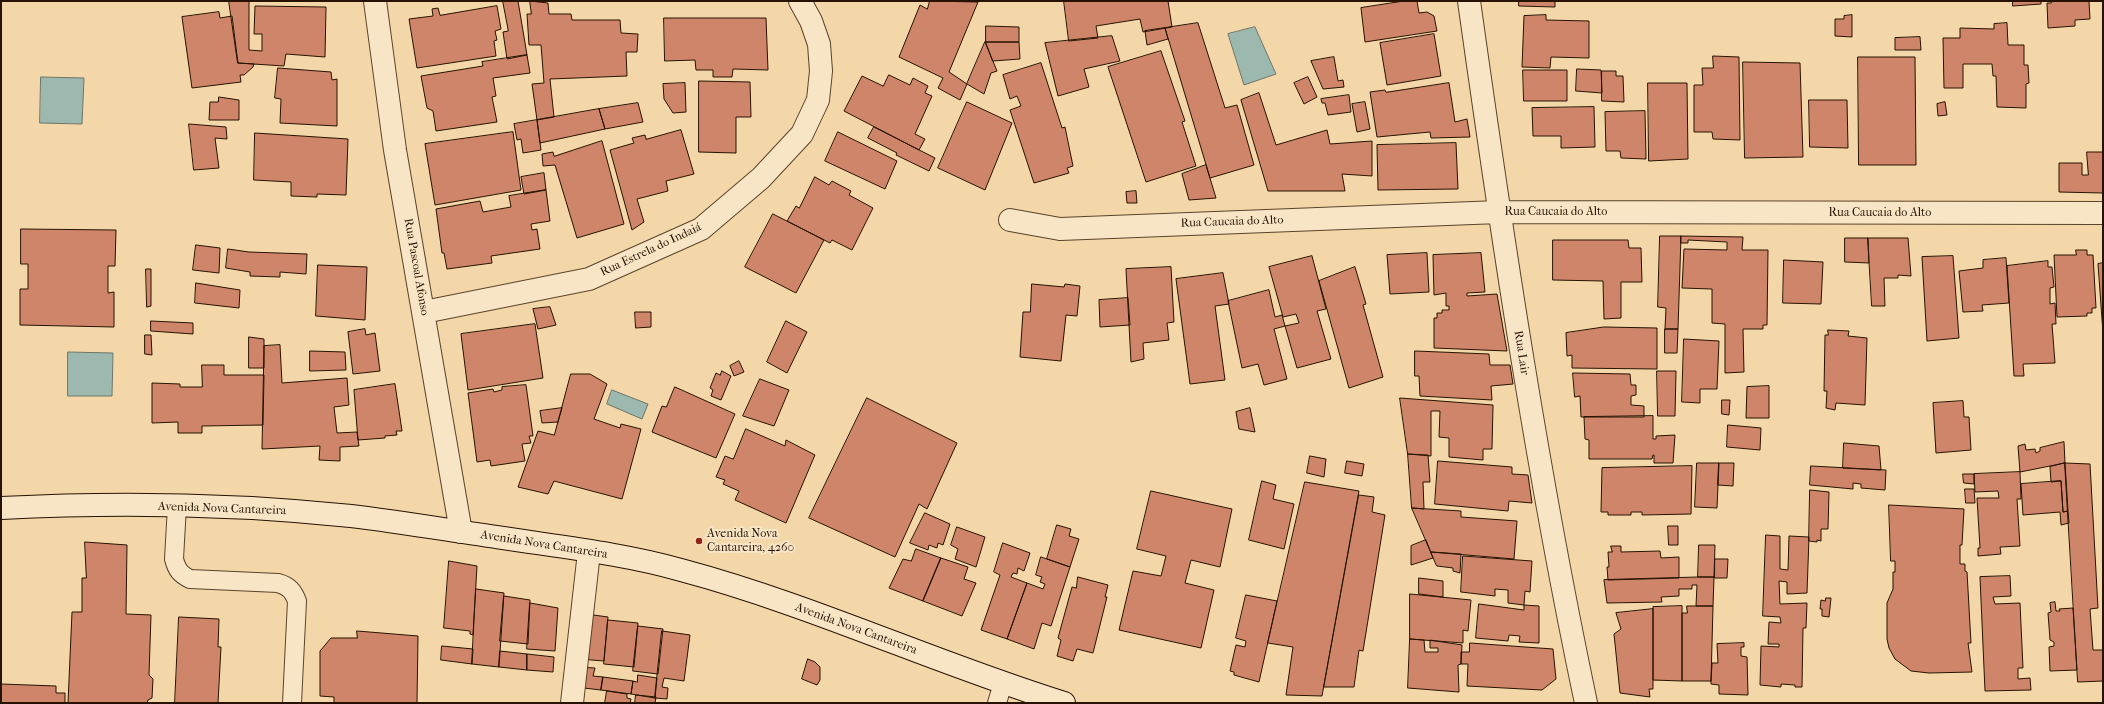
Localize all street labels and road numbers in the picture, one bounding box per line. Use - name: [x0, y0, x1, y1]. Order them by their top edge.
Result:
- street label: Rua Caucaia do Alto: [1505, 205, 1607, 219]
- street label: Rua Caucaia do Alto: [1829, 206, 1931, 220]
- street label: Rua Caucaia do Alto: [1180, 213, 1284, 231]
- street label: Rua Pascoal Afonso: [400, 217, 432, 317]
- street label: Rua Estrela do Indaiá: [598, 220, 704, 280]
- street label: Rua Lair: [1510, 330, 1532, 376]
- street label: Avenida Nova Cantareira: [157, 500, 287, 518]
- street label: Avenida Nova Cantareira: [479, 528, 609, 562]
- street label: Avenida Nova Cantareira: [793, 600, 919, 658]

